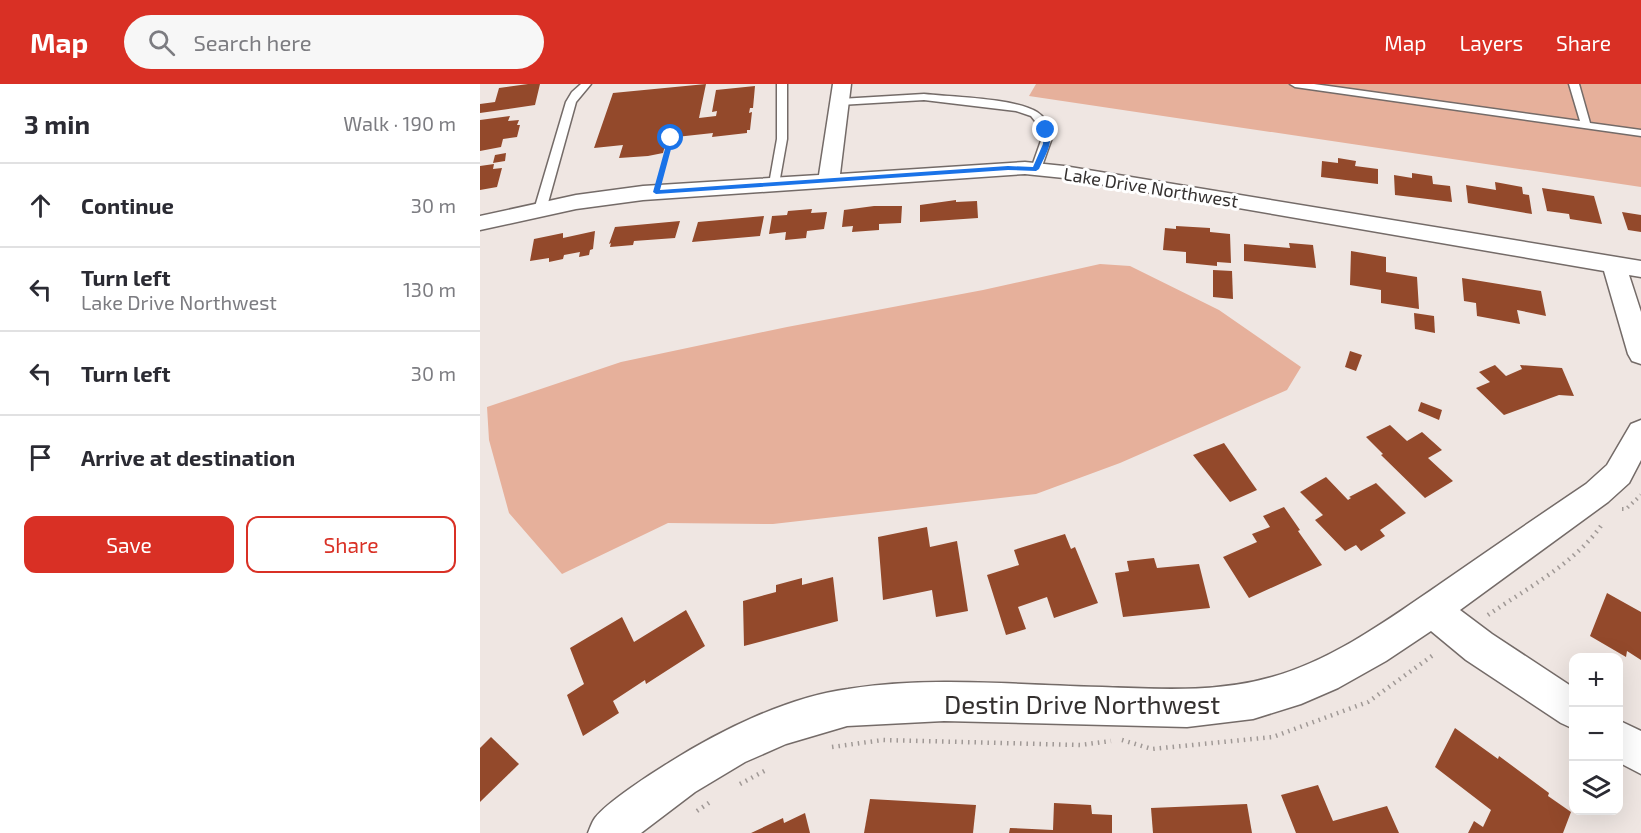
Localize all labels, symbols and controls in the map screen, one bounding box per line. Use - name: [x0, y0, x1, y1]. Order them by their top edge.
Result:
- search box: [124, 15, 544, 69]
- text: Map: [30, 25, 88, 59]
- icon: search: [145, 26, 178, 59]
- text: Search here: [193, 29, 312, 55]
- text: Map: [1384, 30, 1426, 55]
- text: Layers: [1459, 30, 1523, 55]
- text: Share: [1556, 30, 1611, 55]
- text: 3 min: [24, 108, 90, 139]
- text: Walk · 190 m: [343, 111, 456, 135]
- route end: [1032, 116, 1058, 142]
- route start: [657, 124, 683, 150]
- street label: Lake Drive Northwest: [1062, 162, 1240, 212]
- icon: ahead: [24, 189, 57, 222]
- text: Continue: [81, 192, 174, 218]
- text: 30 m: [411, 193, 456, 217]
- text: Turn left: [81, 264, 170, 290]
- icon: left: [24, 273, 57, 306]
- text: 130 m: [403, 277, 456, 301]
- text: Lake Drive Northwest: [81, 290, 277, 314]
- icon: left: [24, 357, 57, 390]
- text: Turn left: [81, 360, 170, 386]
- text: 30 m: [411, 361, 456, 385]
- icon: arrive: [24, 441, 57, 474]
- text: Arrive at destination: [81, 444, 295, 470]
- button: Save: [24, 516, 234, 573]
- button: Share: [246, 516, 456, 573]
- map controls: [1569, 653, 1623, 815]
- button: +: [1569, 653, 1623, 707]
- street label: Destin Drive Northwest: [944, 688, 1220, 719]
- button: −: [1569, 707, 1623, 761]
- button: layers: [1569, 761, 1623, 815]

